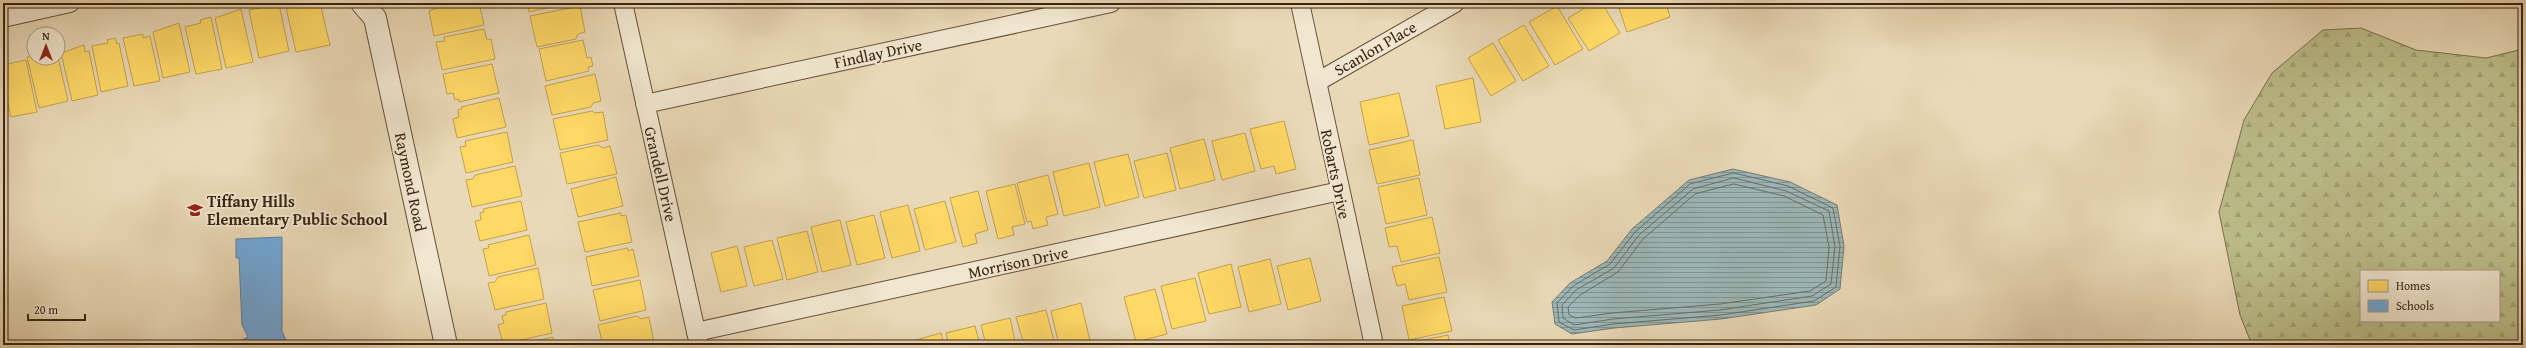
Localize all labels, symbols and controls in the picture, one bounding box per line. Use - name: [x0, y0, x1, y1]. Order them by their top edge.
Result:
- street label: Scanlon Place: [1329, 15, 1421, 81]
- north arrow: [26, 26, 66, 66]
- text: N: [42, 28, 50, 44]
- street label: Findlay Drive: [832, 32, 924, 74]
- street label: Grandell Drive: [638, 124, 684, 224]
- street label: Robarts Drive: [1315, 127, 1357, 221]
- street label: Raymond Road: [389, 130, 433, 234]
- place label: Tiffany Hills Elementary Public School: [207, 189, 388, 231]
- school or university icon: Tiffany Hills Elementary Public School: [186, 201, 204, 219]
- street label: Morrison Drive: [966, 240, 1070, 284]
- legend: [2360, 270, 2500, 322]
- text: Homes: [2396, 277, 2431, 294]
- scale bar: [28, 296, 85, 322]
- text: Schools: [2396, 297, 2434, 314]
- text: 20 m: [34, 301, 58, 318]

